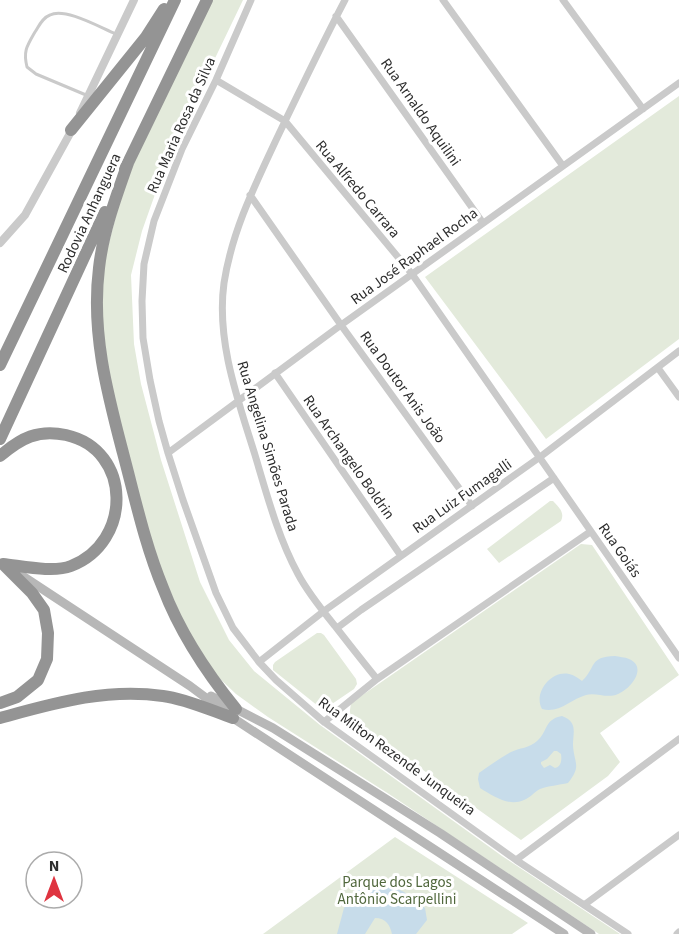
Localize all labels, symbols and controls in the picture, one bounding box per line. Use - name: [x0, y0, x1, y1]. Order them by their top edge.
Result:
- street label: Rua Maria Rosa da Silva: [142, 54, 221, 197]
- street label: Rua Arnaldo Aquilini: [375, 54, 466, 170]
- street label: Rua Alfredo Carrara: [310, 136, 405, 243]
- street label: Rodovia Anhanguera: [52, 150, 126, 277]
- street label: Rua José Raphael Rocha: [346, 203, 482, 310]
- street label: Rua Doutor Anis João: [355, 327, 451, 448]
- street label: Rua Angelina Simões Parada: [232, 358, 303, 534]
- street label: Rua Archangelo Boldrin: [298, 391, 399, 524]
- street label: Rua Luiz Fumagalli: [408, 454, 516, 539]
- street label: Rua Goiás: [593, 519, 646, 582]
- street label: Rua Milton Rezende Junqueira: [314, 692, 480, 821]
- north arrow: [24, 850, 84, 910]
- text: N: [49, 855, 59, 877]
- park label: Parque dos Lagos Antônio Scarpellini: [338, 872, 456, 910]

